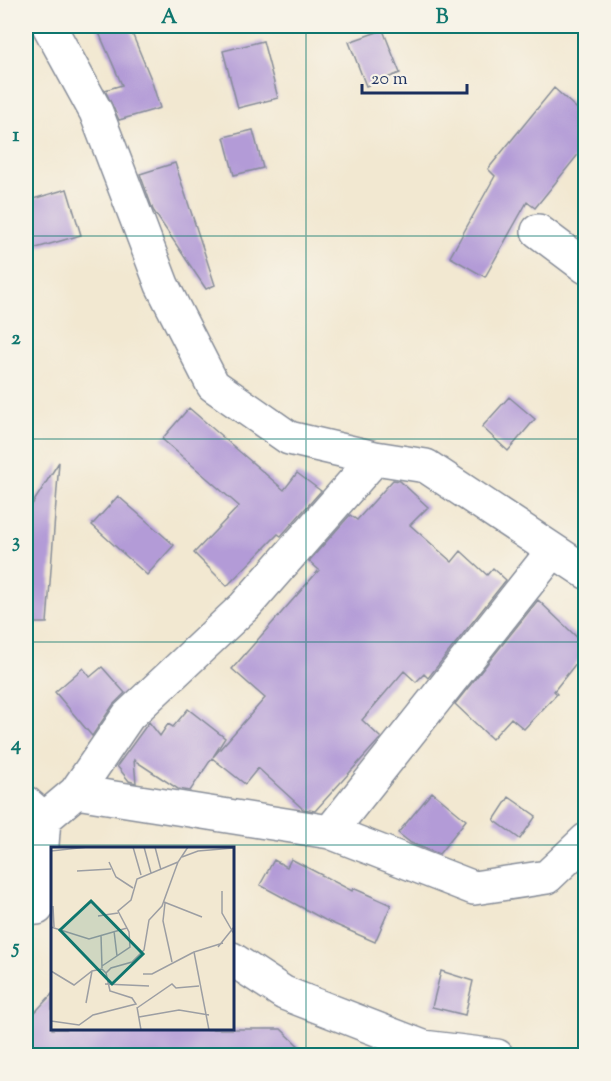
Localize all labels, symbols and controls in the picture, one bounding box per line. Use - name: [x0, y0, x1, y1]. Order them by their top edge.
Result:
- text: A: [161, 4, 178, 33]
- text: B: [436, 4, 449, 33]
- scale bar: [362, 57, 467, 95]
- text: 20 m: [371, 67, 408, 93]
- text: 1: [13, 122, 20, 151]
- text: 2: [11, 325, 21, 354]
- text: 3: [12, 528, 20, 557]
- text: 4: [10, 731, 21, 760]
- inset map: [51, 847, 234, 1030]
- text: 5: [11, 934, 20, 963]

